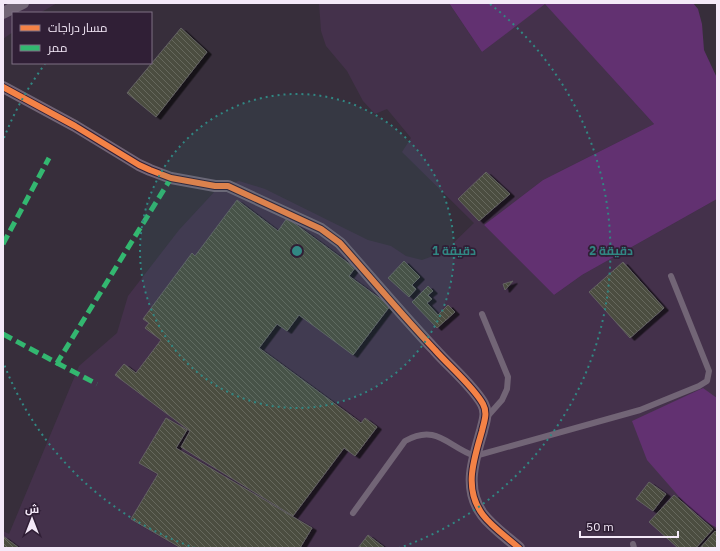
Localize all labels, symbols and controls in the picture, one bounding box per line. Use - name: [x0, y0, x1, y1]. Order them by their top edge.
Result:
- legend: [12, 12, 152, 64]
- text: مسار دراجات: [48, 20, 107, 35]
- text: ممر: [47, 40, 67, 55]
- text: 1 دقيقة: [432, 243, 476, 258]
- text: 2 دقيقة: [589, 243, 633, 258]
- centre of rings: [290, 244, 304, 258]
- north arrow: [12, 499, 52, 539]
- text: ش: [25, 502, 39, 516]
- scale bar: [580, 513, 678, 539]
- text: 50 m: [586, 519, 614, 534]

